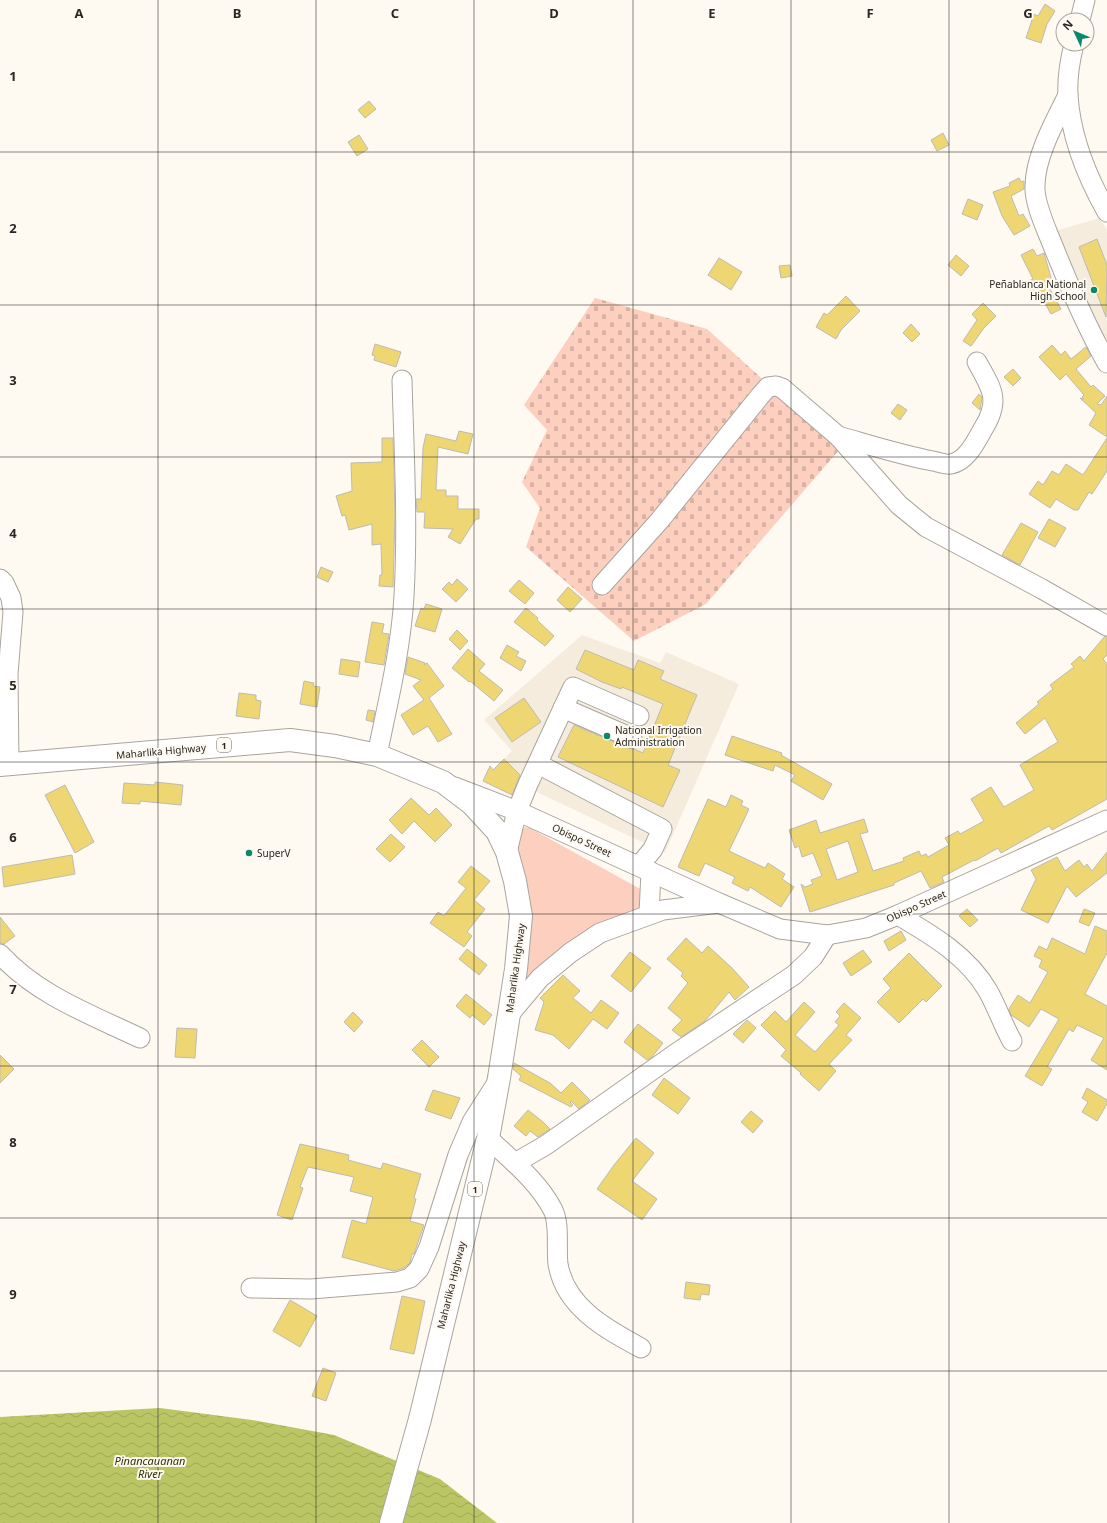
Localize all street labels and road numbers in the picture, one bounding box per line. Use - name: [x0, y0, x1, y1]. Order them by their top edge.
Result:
- road number: 1: [217, 738, 231, 752]
- street label: Maharlika Highway: [115, 740, 207, 762]
- street label: Obispo Street: [550, 820, 614, 860]
- street label: Obispo Street: [884, 886, 948, 925]
- street label: Maharlika Highway: [502, 921, 528, 1014]
- road number: 1: [468, 1182, 482, 1196]
- street label: Maharlika Highway: [433, 1239, 469, 1330]

